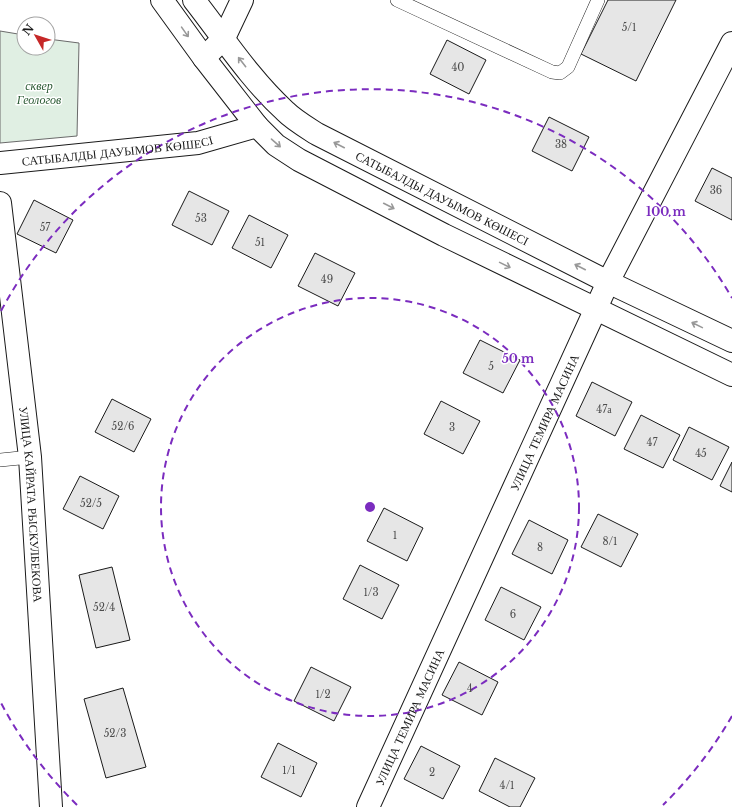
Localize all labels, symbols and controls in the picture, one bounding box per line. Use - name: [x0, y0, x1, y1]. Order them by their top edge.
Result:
- north arrow: [16, 16, 56, 56]
- text: N: [20, 21, 37, 38]
- house number: 5/1: [622, 21, 636, 34]
- one-way arrow: [181, 26, 189, 37]
- one-way arrow: [238, 56, 246, 67]
- house number: 40: [452, 61, 465, 74]
- park label: сквер Геологов: [16, 78, 61, 107]
- street label: САТЫБАЛДЫ ДАУЫМОВ КӨШЕСІ: [21, 132, 215, 168]
- house number: 38: [555, 138, 567, 151]
- one-way arrow: [270, 139, 281, 148]
- one-way arrow: [334, 141, 346, 148]
- street label: САТЫБАЛДЫ ДАУЫМОВ КӨШЕСІ: [353, 148, 532, 248]
- house number: 36: [710, 184, 722, 197]
- one-way arrow: [383, 203, 395, 211]
- text: 100 m: [646, 204, 687, 219]
- house number: 53: [195, 212, 207, 225]
- house number: 57: [40, 221, 51, 234]
- house number: 51: [255, 236, 265, 249]
- one-way arrow: [499, 262, 511, 269]
- one-way arrow: [574, 263, 586, 270]
- house number: 49: [321, 273, 333, 286]
- one-way arrow: [691, 321, 703, 328]
- text: 50 m: [502, 351, 535, 366]
- street label: УЛИЦА ТЕМИРА МАСИНА: [506, 351, 582, 493]
- house number: 5: [488, 360, 494, 373]
- house number: 47а: [596, 403, 612, 416]
- street label: УЛИЦА КАЙРАТА РЫСКУЛБЕКОВА: [17, 405, 46, 603]
- house number: 52/6: [112, 420, 134, 433]
- house number: 3: [449, 421, 455, 434]
- house number: 47: [647, 436, 658, 449]
- house number: 45: [695, 447, 707, 460]
- house number: 52/5: [80, 497, 102, 510]
- centre of rings: [363, 500, 377, 514]
- house number: 1: [393, 529, 397, 542]
- house number: 8/1: [602, 535, 618, 548]
- house number: 8: [537, 541, 543, 554]
- house number: 1/3: [363, 586, 379, 599]
- house number: 52/4: [93, 601, 115, 614]
- house number: 6: [510, 608, 516, 621]
- street label: УЛИЦА ТЕМИРА МАСИНА: [371, 646, 447, 788]
- house number: 4: [467, 682, 473, 695]
- house number: 1/2: [315, 688, 331, 701]
- house number: 52/3: [104, 727, 126, 740]
- house number: 1/1: [282, 764, 296, 777]
- house number: 2: [429, 766, 435, 779]
- house number: 4/1: [500, 779, 514, 792]

